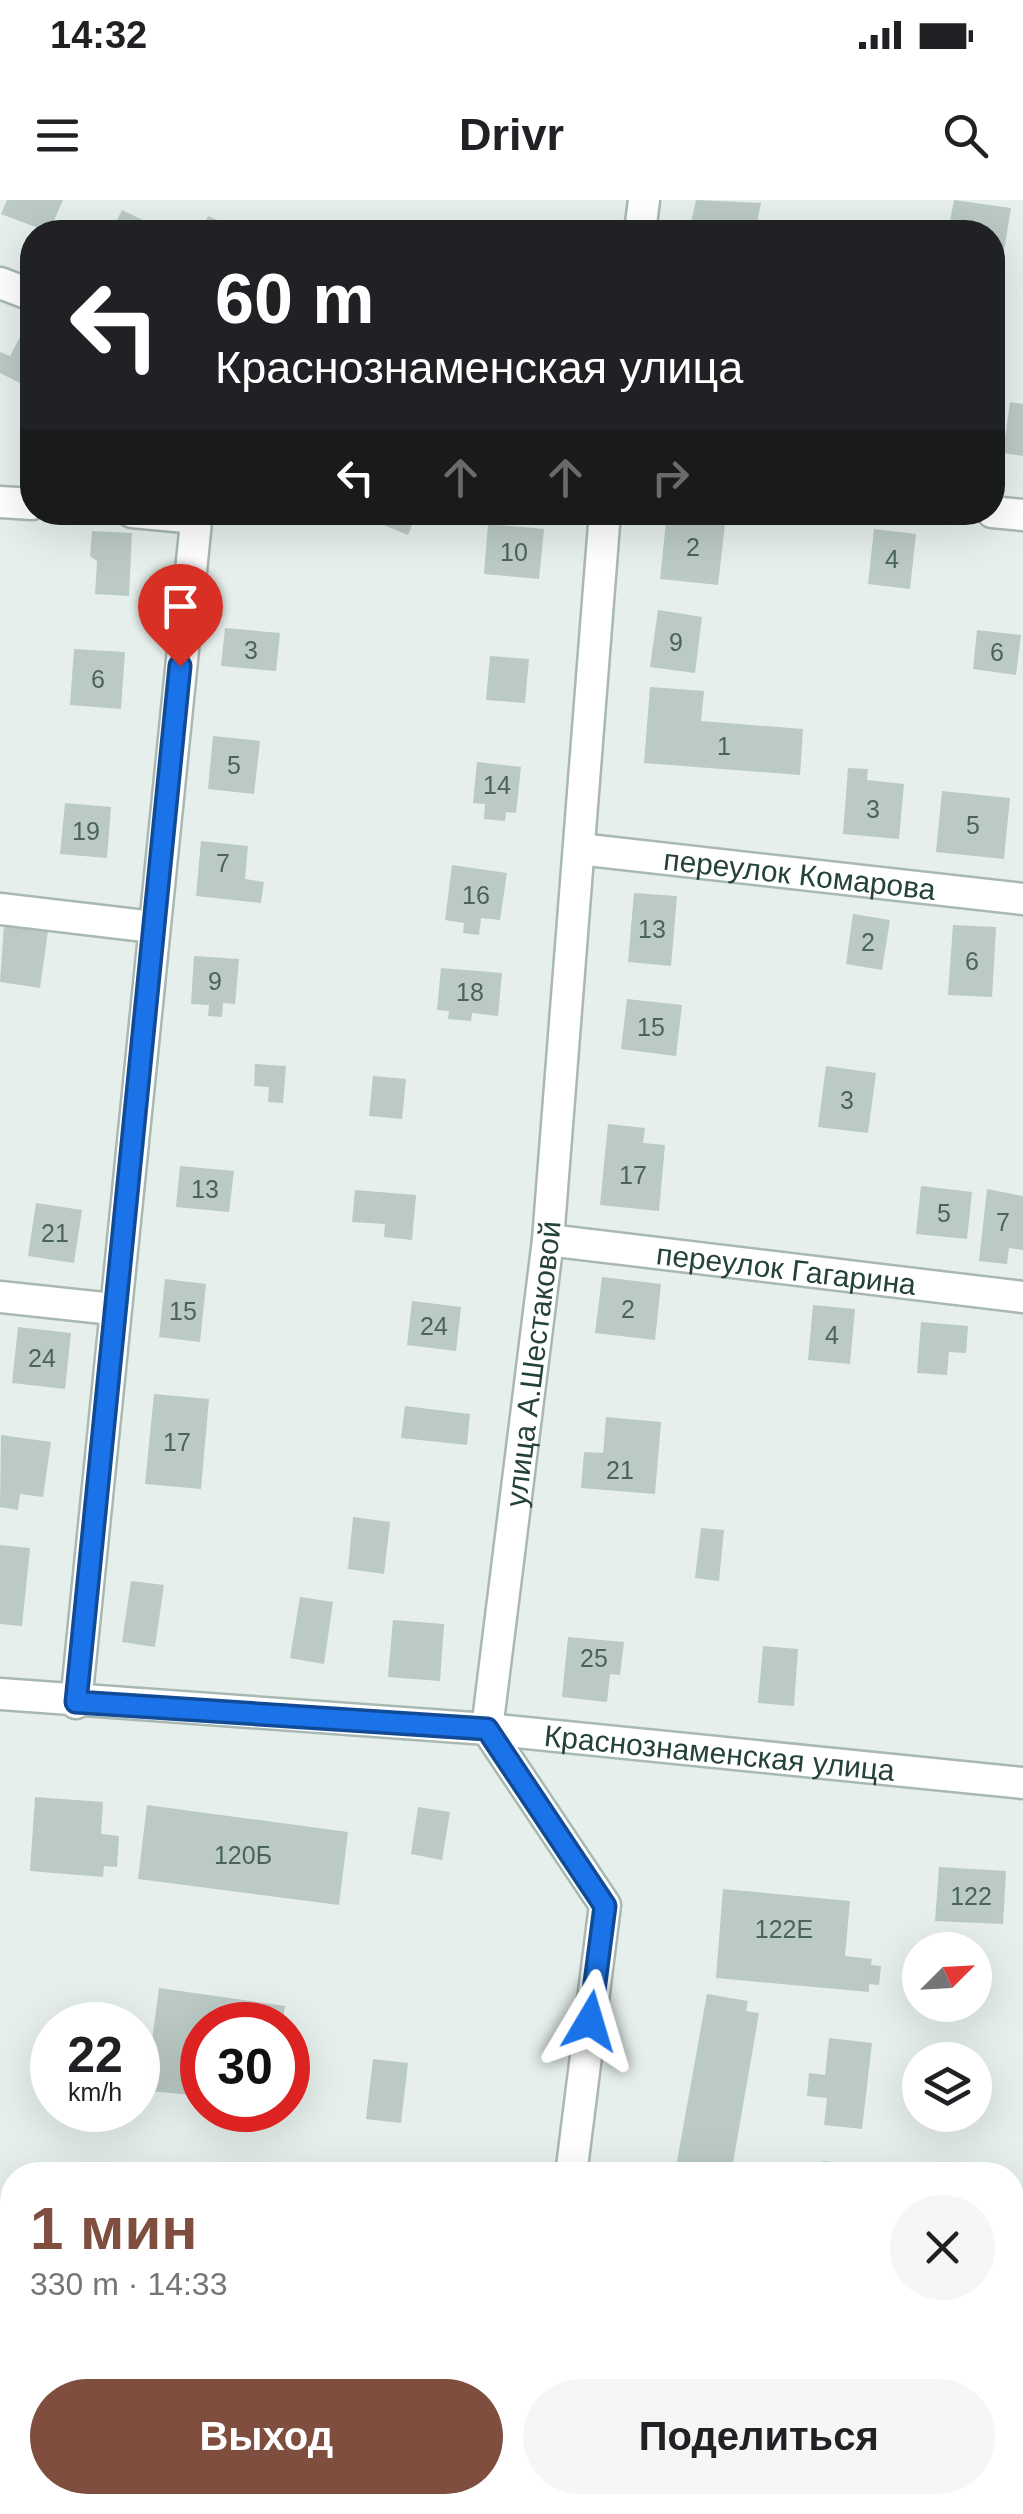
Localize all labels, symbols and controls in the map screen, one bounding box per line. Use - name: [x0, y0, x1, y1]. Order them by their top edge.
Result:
- text: 14:32: [50, 14, 147, 56]
- icon: menu: [30, 108, 85, 163]
- icon: search: [938, 108, 993, 163]
- text: Drivr: [459, 109, 564, 160]
- icon: left: [50, 260, 180, 390]
- text: 60 m: [215, 260, 375, 338]
- text: Краснознаменская улица: [215, 342, 743, 393]
- icon: left: [328, 450, 383, 505]
- icon: ahead: [433, 450, 488, 505]
- icon: ahead: [538, 450, 593, 505]
- icon: right: [643, 450, 698, 505]
- house number: 2: [686, 533, 700, 561]
- house number: 10: [500, 538, 528, 566]
- house number: 4: [885, 545, 899, 573]
- pin: [138, 564, 223, 667]
- icon: arrive: [153, 579, 208, 634]
- house number: 9: [669, 628, 683, 656]
- house number: 3: [244, 636, 258, 664]
- house number: 6: [990, 638, 1004, 666]
- house number: 6: [91, 665, 105, 693]
- house number: 1: [717, 732, 731, 760]
- house number: 5: [227, 751, 241, 779]
- house number: 14: [483, 771, 511, 799]
- house number: 3: [866, 795, 880, 823]
- house number: 5: [966, 811, 980, 839]
- house number: 19: [72, 817, 100, 845]
- street label: переулок Комарова: [662, 842, 938, 906]
- house number: 7: [216, 849, 230, 877]
- house number: 16: [462, 881, 490, 909]
- house number: 13: [638, 915, 666, 943]
- house number: 2: [861, 928, 875, 956]
- house number: 6: [965, 947, 979, 975]
- house number: 9: [208, 967, 222, 995]
- house number: 18: [456, 978, 484, 1006]
- house number: 15: [637, 1013, 665, 1041]
- house number: 3: [840, 1086, 854, 1114]
- house number: 17: [619, 1161, 647, 1189]
- house number: 13: [191, 1175, 219, 1203]
- house number: 5: [937, 1199, 951, 1227]
- house number: 7: [996, 1208, 1010, 1236]
- house number: 21: [41, 1219, 69, 1247]
- street label: улица А.Шестаковой: [498, 1220, 566, 1509]
- street label: переулок Гагарина: [655, 1237, 918, 1301]
- house number: 2: [621, 1295, 635, 1323]
- house number: 15: [169, 1297, 197, 1325]
- house number: 24: [420, 1312, 448, 1340]
- house number: 4: [825, 1321, 839, 1349]
- house number: 24: [28, 1344, 56, 1372]
- house number: 17: [163, 1428, 191, 1456]
- house number: 21: [606, 1456, 634, 1484]
- house number: 25: [580, 1644, 608, 1672]
- street label: Краснознаменская улица: [543, 1718, 897, 1787]
- house number: 120Б: [214, 1841, 272, 1869]
- house number: 122: [950, 1882, 992, 1910]
- house number: 122Е: [755, 1915, 813, 1943]
- north arrow: [902, 1932, 992, 2022]
- map controls: [902, 1932, 992, 2132]
- position arrow: [538, 1969, 642, 2073]
- speed limit sign: 30: [180, 2002, 310, 2132]
- text: 22: [67, 2027, 123, 2083]
- button: layers: [902, 2042, 992, 2132]
- text: km/h: [68, 2078, 122, 2106]
- text: 1 мин: [30, 2195, 198, 2262]
- button: close: [890, 2195, 995, 2300]
- text: 330 m · 14:33: [30, 2266, 227, 2302]
- button: Выход: [30, 2379, 503, 2494]
- button: Поделиться: [523, 2379, 995, 2494]

